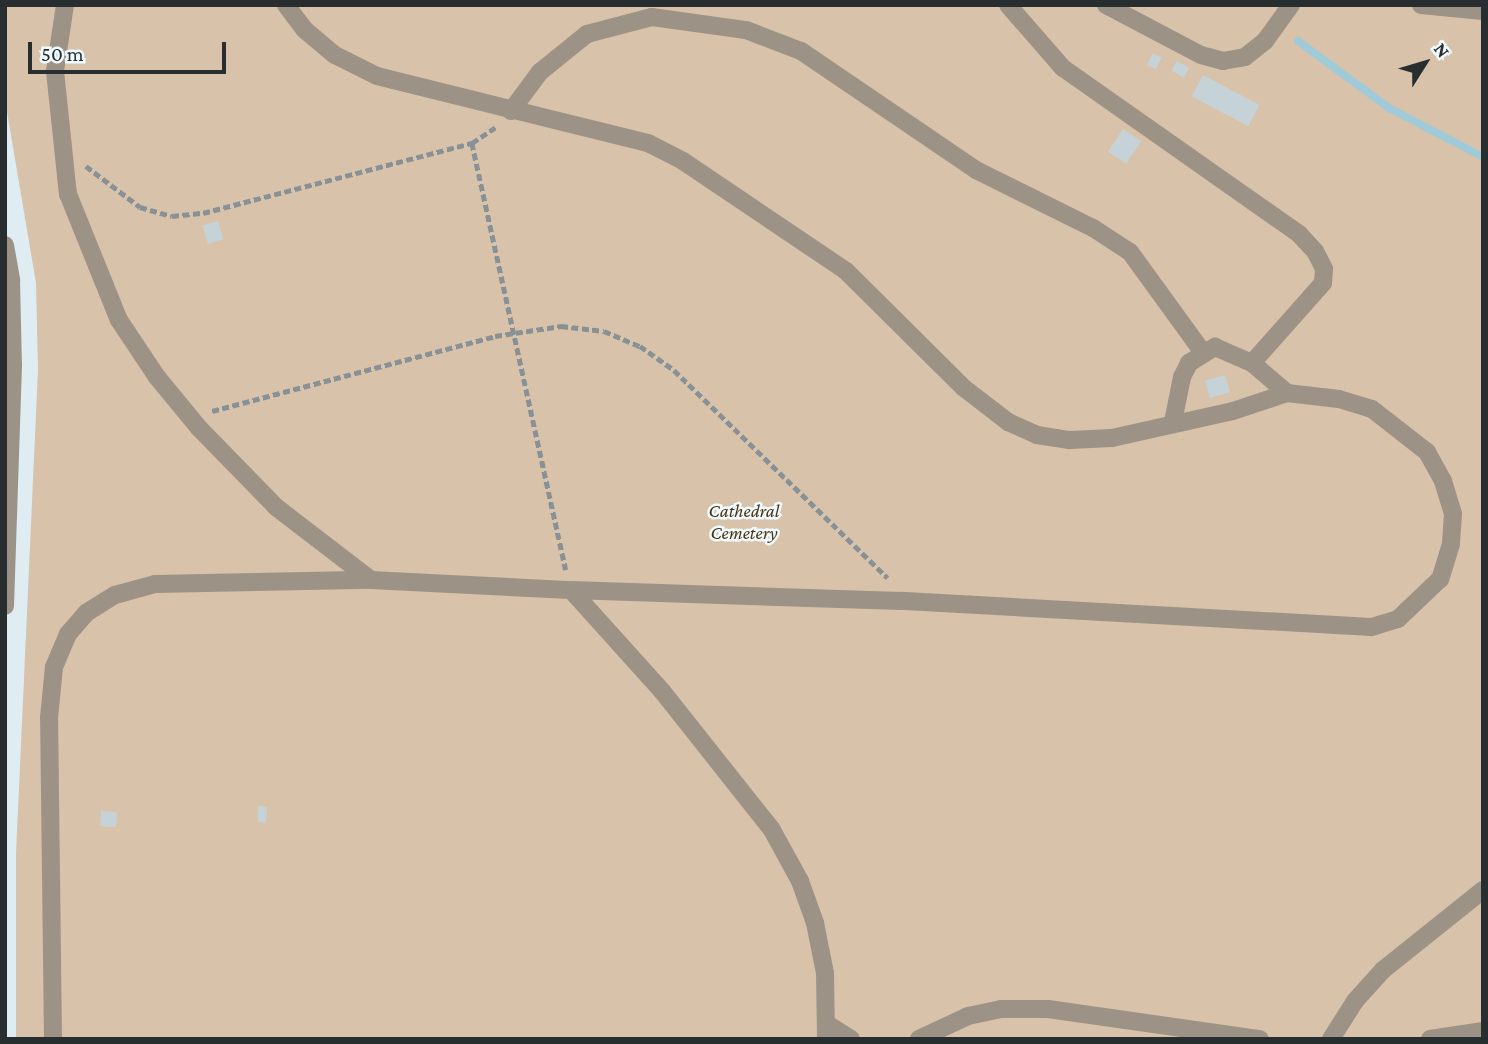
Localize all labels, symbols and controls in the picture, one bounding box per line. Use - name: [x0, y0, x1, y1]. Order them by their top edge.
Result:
- scale bar: [32, 28, 229, 72]
- north arrow: [1390, 28, 1460, 98]
- text: N: [1430, 39, 1454, 62]
- text: 50 m: [41, 42, 84, 66]
- park label: Cathedral Cemetery: [709, 500, 779, 544]

